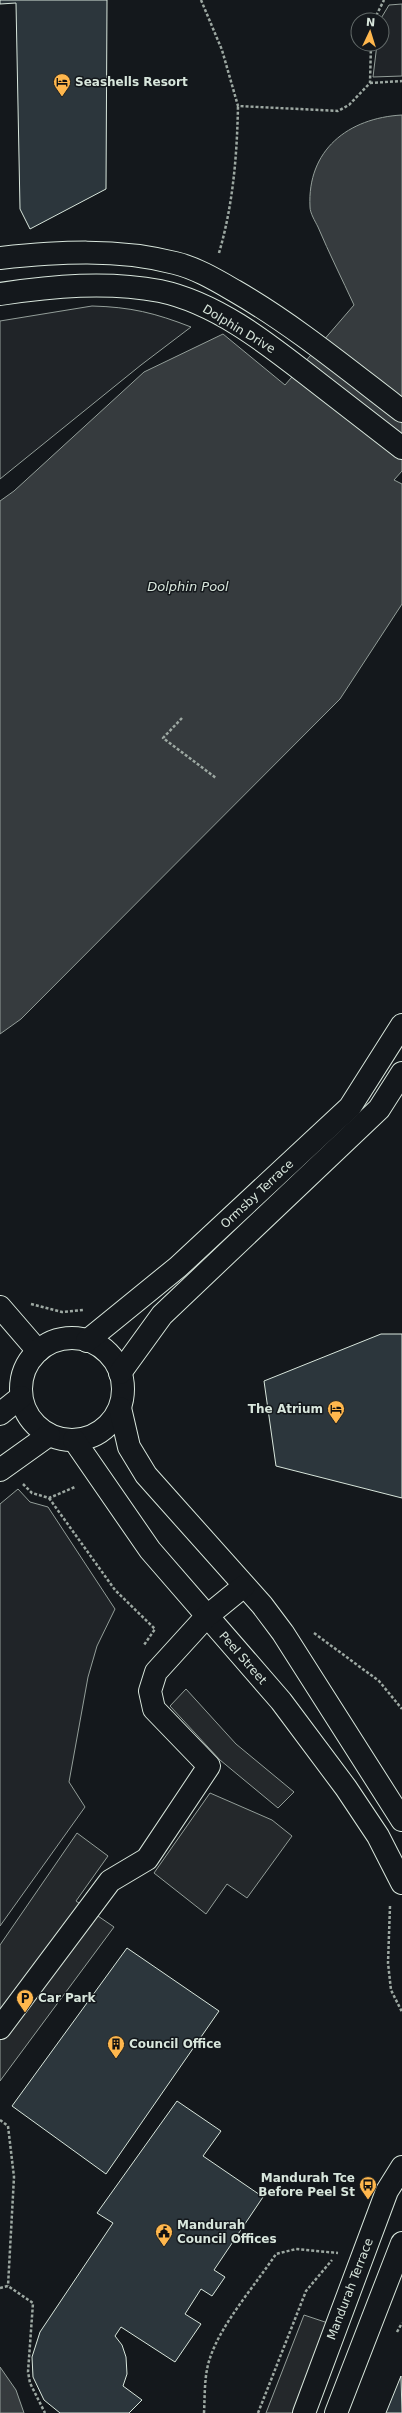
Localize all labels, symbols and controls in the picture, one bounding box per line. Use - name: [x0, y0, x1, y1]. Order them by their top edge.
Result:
- north arrow: [350, 12, 390, 52]
- text: N: [366, 16, 376, 29]
- hotel icon: Seashells Resort: [52, 72, 72, 97]
- place label: Seashells Resort: [75, 75, 188, 89]
- street label: Dolphin Drive: [200, 302, 278, 356]
- water label: Dolphin Pool: [147, 579, 229, 594]
- street label: Ormsby Terrace: [218, 1157, 296, 1231]
- hotel icon: The Atrium: [326, 1399, 346, 1424]
- place label: The Atrium: [248, 1402, 323, 1416]
- street label: Peel Street: [216, 1629, 270, 1687]
- parking icon: Car Park: [15, 1988, 35, 2013]
- place label: Car Park: [38, 1991, 96, 2005]
- building icon: Council Office: [106, 2034, 126, 2059]
- place label: Council Office: [129, 2037, 222, 2051]
- place label: Mandurah Tce Before Peel St: [258, 2171, 355, 2199]
- bus stop icon: Mandurah Tce Before Peel St: [358, 2175, 378, 2200]
- place label: Mandurah Council Offices: [177, 2218, 277, 2246]
- public building icon: Mandurah Council Offices: [154, 2222, 174, 2247]
- street label: Mandurah Terrace: [324, 2236, 376, 2342]

